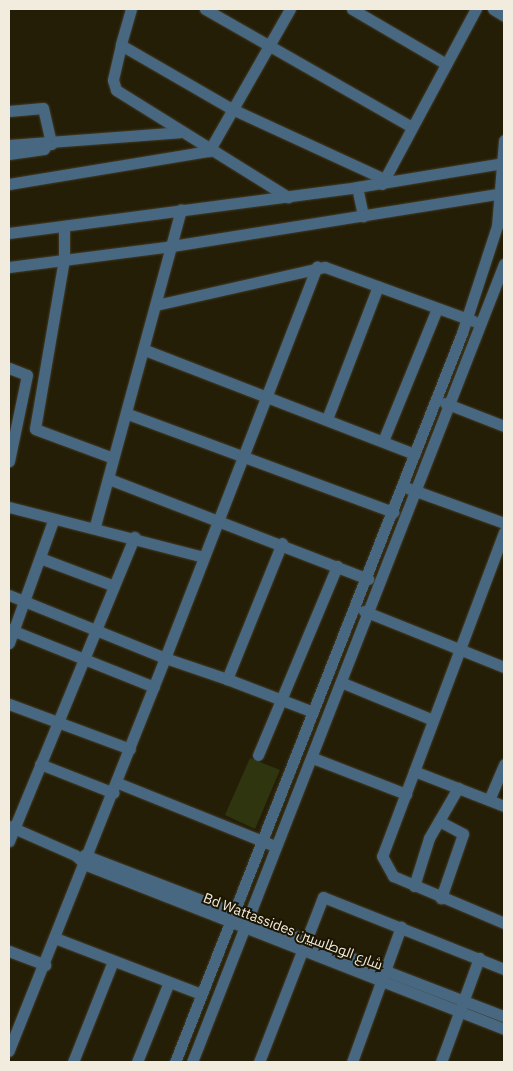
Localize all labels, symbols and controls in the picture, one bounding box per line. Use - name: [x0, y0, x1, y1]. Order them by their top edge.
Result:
- street label: Bd Wattassides شارع الوطاسيين: [201, 889, 385, 973]

